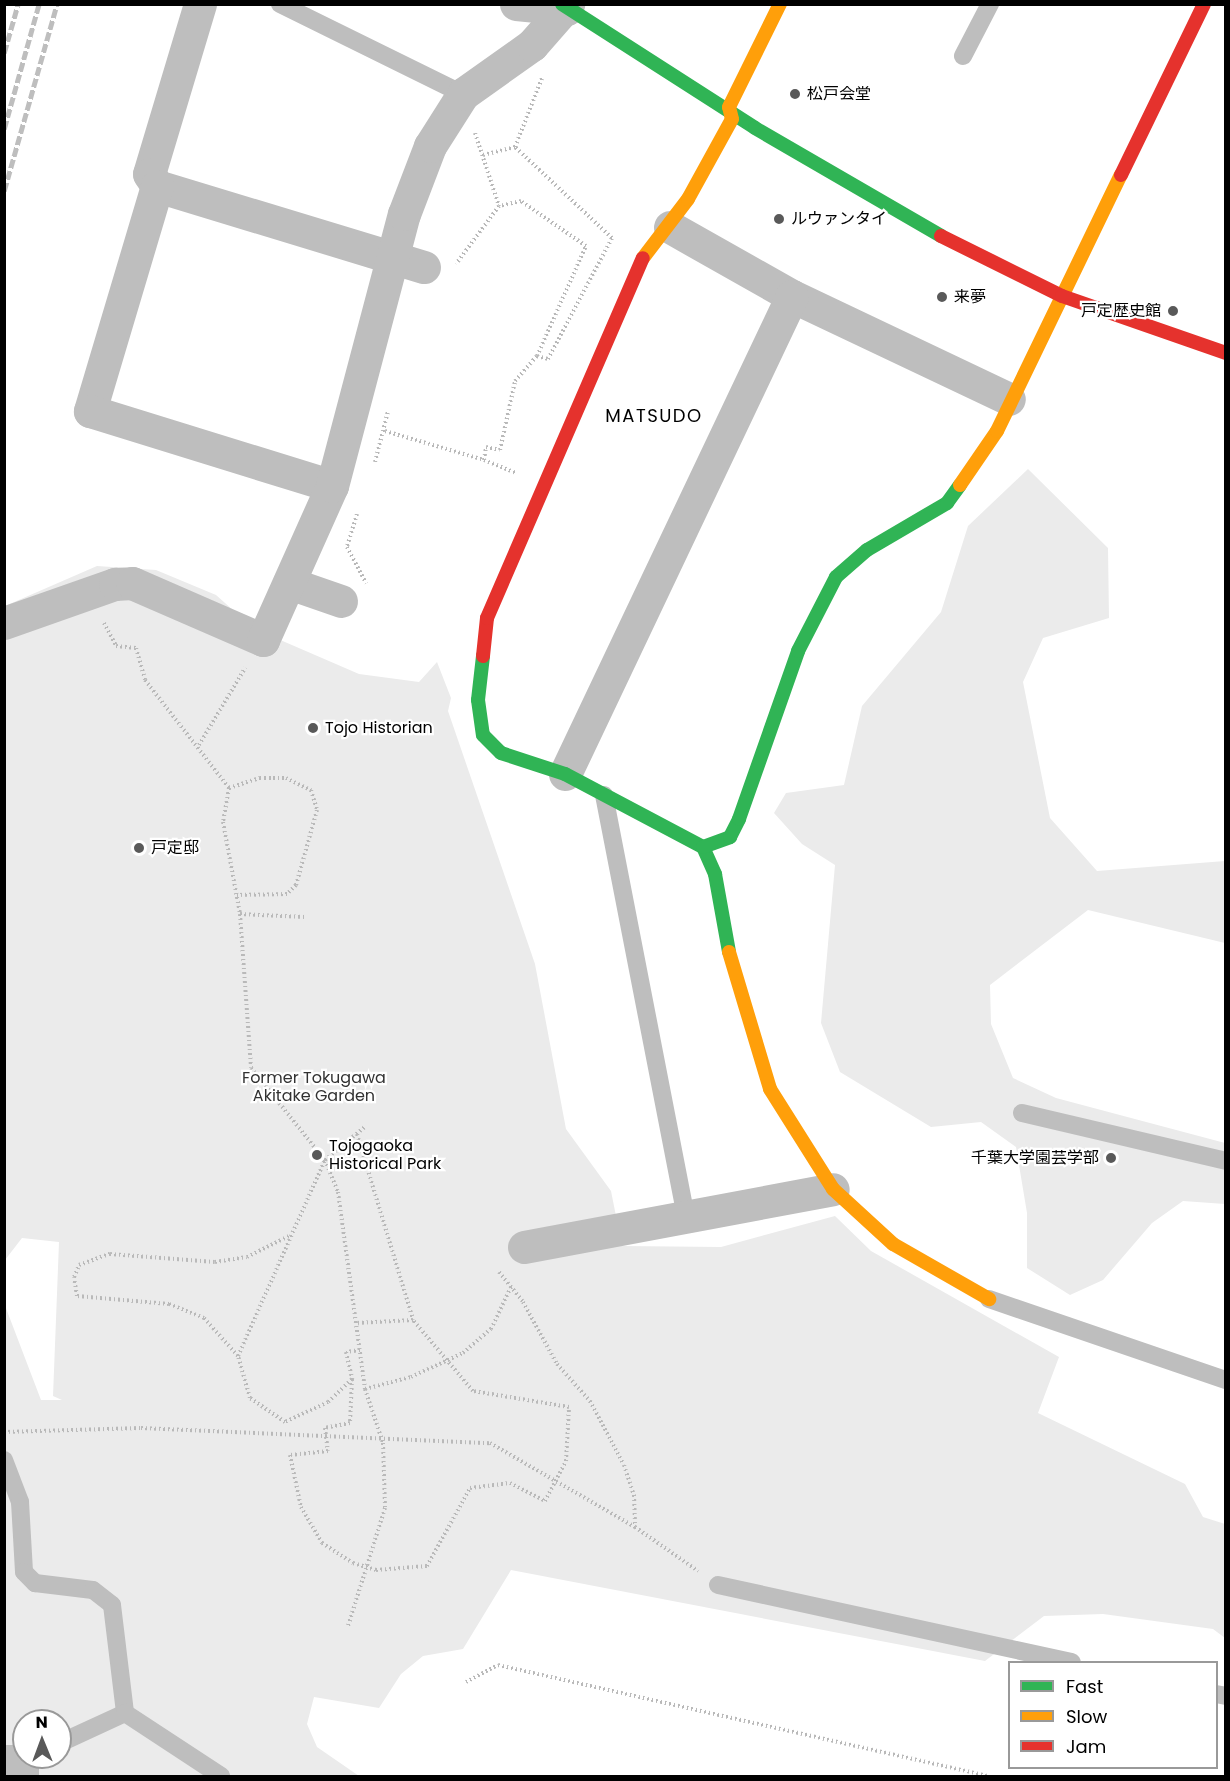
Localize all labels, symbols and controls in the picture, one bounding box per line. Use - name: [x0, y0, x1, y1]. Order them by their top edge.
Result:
- place label: 松戸会堂: [807, 84, 871, 104]
- marker: 松戸会堂: [788, 87, 802, 101]
- place label: ルウァンタイ: [791, 209, 887, 229]
- marker: ルウァンタイ: [772, 212, 786, 226]
- place label: 来夢: [954, 287, 986, 307]
- marker: 来夢: [935, 290, 949, 304]
- place label: 戸定歴史館: [1081, 301, 1161, 321]
- marker: 戸定歴史館: [1166, 304, 1180, 318]
- district label: MATSUDO: [605, 405, 703, 427]
- place label: Tojo Historian: [325, 718, 433, 738]
- marker: Tojo Historian: [306, 721, 320, 735]
- place label: 戸定邸: [151, 838, 199, 858]
- marker: 戸定邸: [132, 841, 146, 855]
- park label: Former Tokugawa Akitake Garden: [242, 1068, 386, 1106]
- place label: Tojogaoka Historical Park: [329, 1136, 441, 1174]
- marker: Tojogaoka Historical Park: [310, 1148, 324, 1162]
- place label: 千葉大学園芸学部: [971, 1148, 1099, 1168]
- marker: 千葉大学園芸学部: [1104, 1151, 1118, 1165]
- legend: [1008, 1661, 1218, 1769]
- text: Fast: [1066, 1674, 1103, 1699]
- text: Slow: [1066, 1704, 1107, 1729]
- north arrow: [12, 1709, 72, 1769]
- text: N: [35, 1711, 48, 1734]
- text: Jam: [1066, 1734, 1106, 1759]

